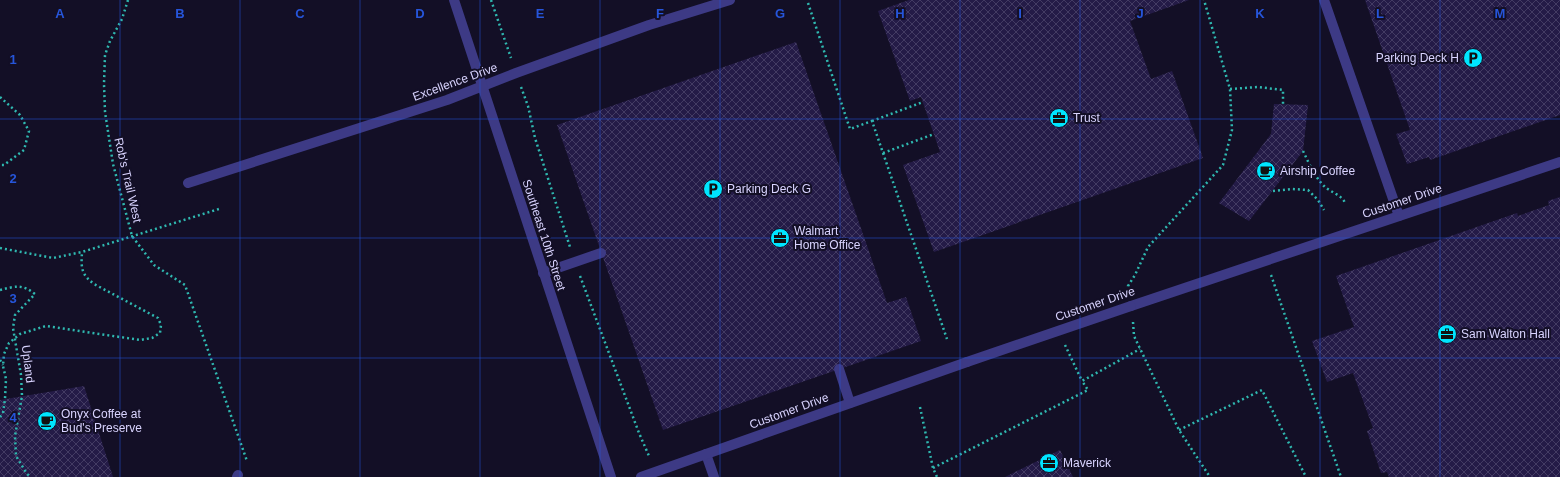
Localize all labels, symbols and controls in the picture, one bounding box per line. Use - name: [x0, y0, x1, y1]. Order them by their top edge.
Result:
- text: A: [55, 6, 65, 21]
- text: B: [175, 6, 185, 21]
- text: C: [295, 6, 305, 21]
- text: D: [415, 6, 425, 21]
- text: E: [536, 6, 545, 21]
- text: F: [656, 6, 664, 21]
- text: G: [775, 6, 785, 21]
- text: H: [895, 6, 905, 21]
- text: I: [1018, 6, 1022, 21]
- text: J: [1136, 6, 1144, 21]
- text: K: [1255, 6, 1265, 21]
- text: L: [1376, 6, 1384, 21]
- text: M: [1495, 6, 1505, 21]
- parking icon: Parking Deck H: [1462, 47, 1484, 69]
- place label: Parking Deck H: [1376, 51, 1459, 65]
- text: 1: [9, 52, 17, 67]
- street label: Excellence Drive: [411, 60, 500, 104]
- office icon: Trust: [1048, 107, 1070, 129]
- place label: Trust: [1073, 111, 1101, 125]
- street label: Rob's Trail West: [111, 136, 145, 224]
- cafe icon: Airship Coffee: [1255, 160, 1277, 182]
- place label: Airship Coffee: [1280, 164, 1355, 178]
- text: 2: [9, 171, 17, 186]
- street label: Southeast 10th Street: [519, 178, 569, 293]
- parking icon: Parking Deck G: [702, 178, 724, 200]
- street label: Customer Drive: [1360, 181, 1444, 221]
- place label: Parking Deck G: [727, 182, 811, 196]
- place label: Walmart Home Office: [794, 224, 861, 252]
- office icon: Walmart Home Office: [769, 227, 791, 249]
- street label: Customer Drive: [1053, 284, 1137, 324]
- text: 3: [9, 291, 17, 306]
- office icon: Sam Walton Hall: [1436, 323, 1458, 345]
- place label: Sam Walton Hall: [1461, 327, 1550, 341]
- street label: Upland: [19, 344, 37, 384]
- street label: Customer Drive: [747, 390, 831, 432]
- place label: Onyx Coffee at Bud's Preserve: [61, 407, 142, 435]
- text: 4: [9, 410, 17, 425]
- cafe icon: Onyx Coffee at Bud's Preserve: [36, 410, 58, 432]
- office icon: Maverick: [1038, 452, 1060, 474]
- place label: Maverick: [1063, 456, 1112, 470]

